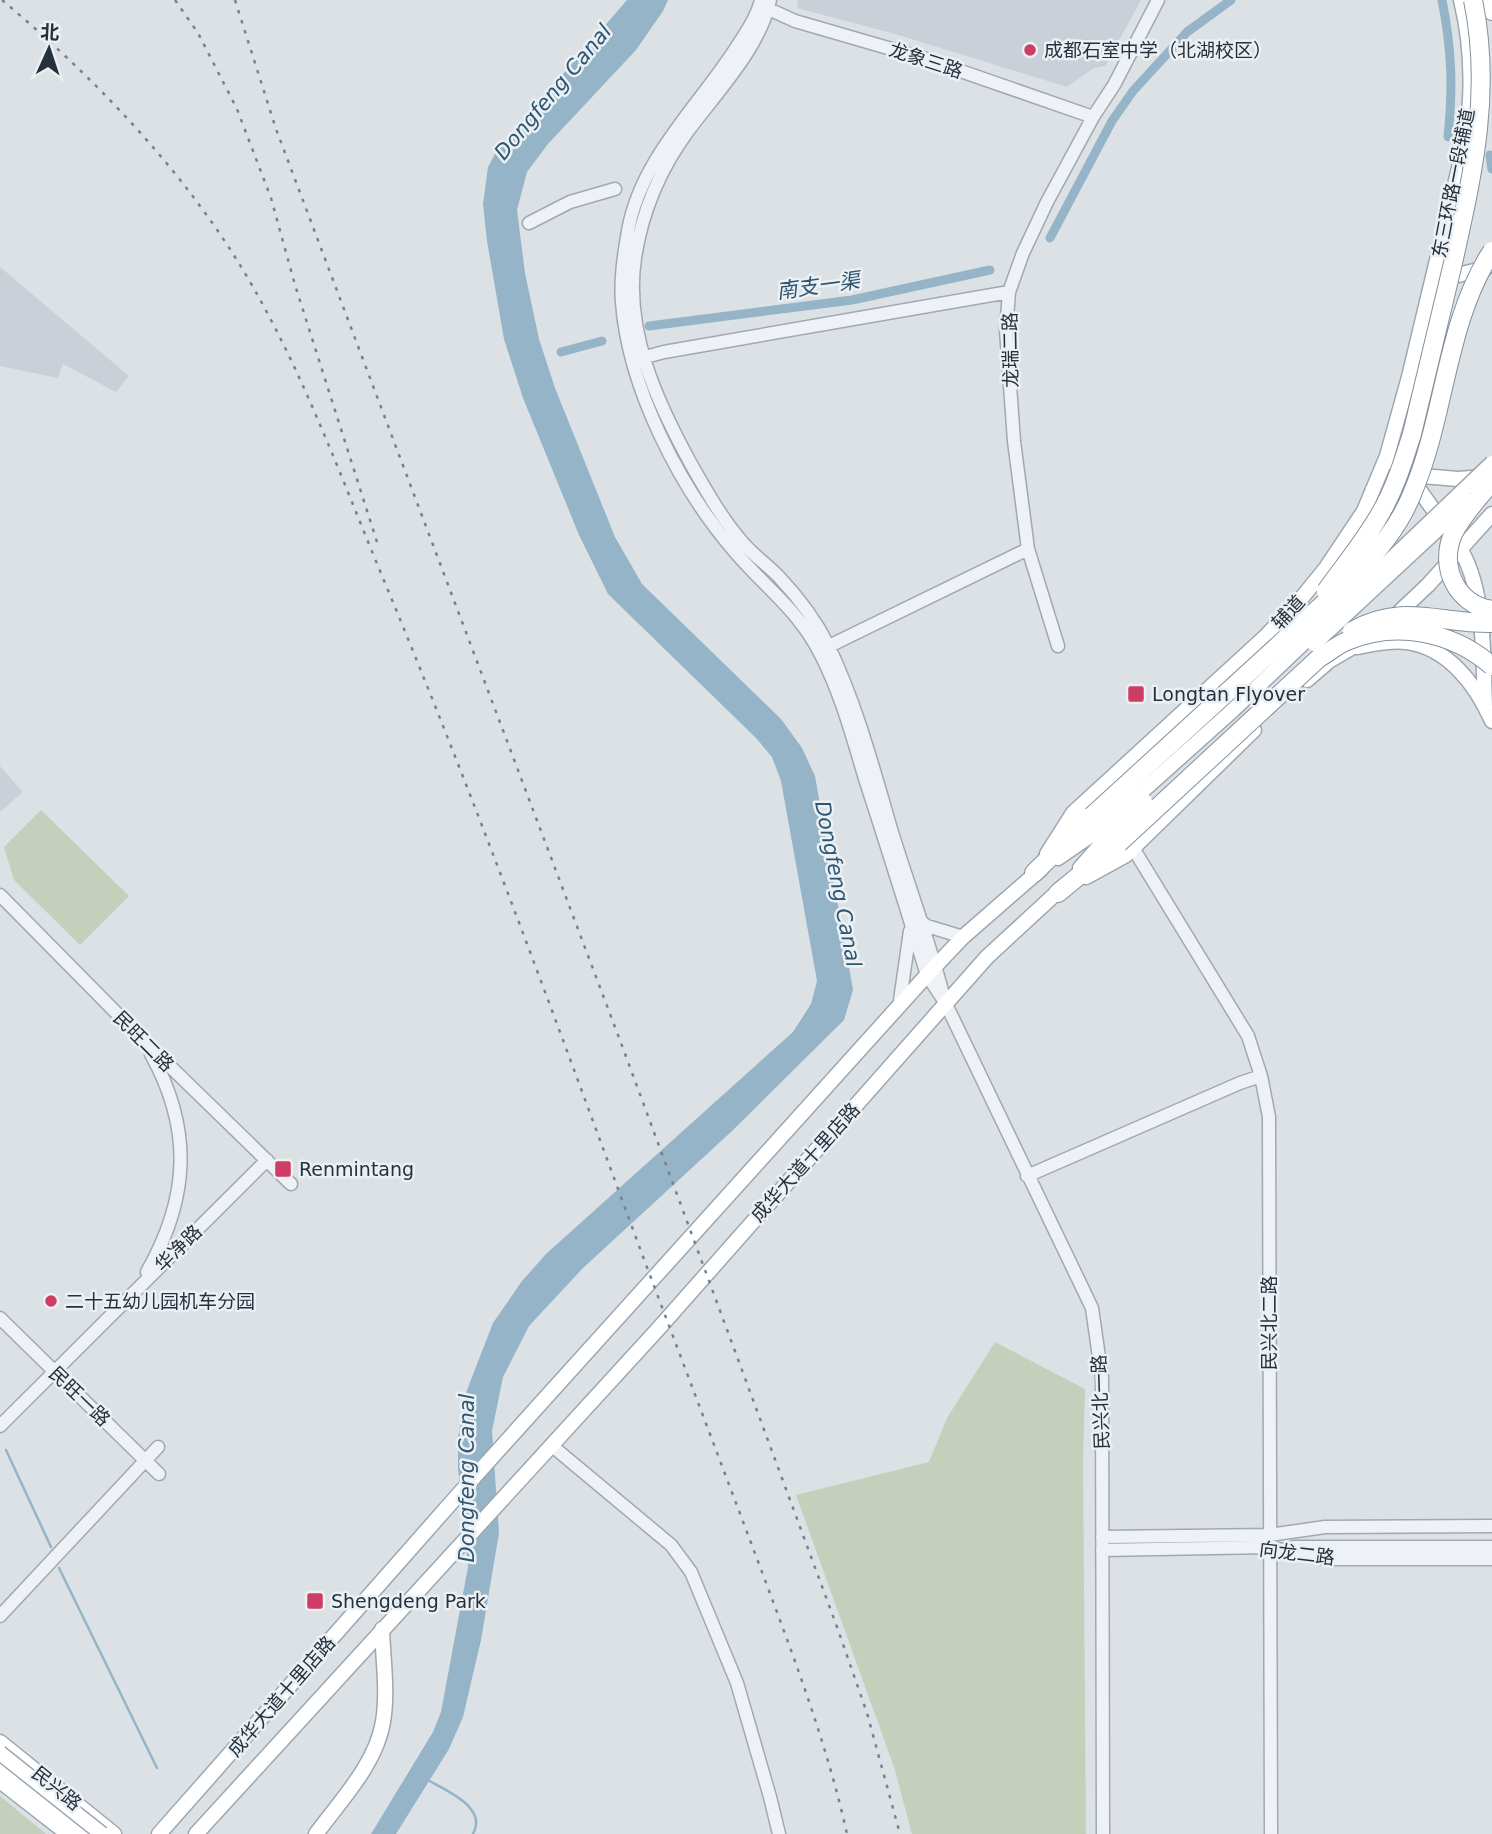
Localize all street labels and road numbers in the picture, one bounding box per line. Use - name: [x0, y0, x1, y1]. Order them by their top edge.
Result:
- street label: 龙象三路: [886, 38, 966, 82]
- street label: 东三环路一段辅道: [1428, 106, 1478, 260]
- street label: 龙瑞二路: [998, 312, 1022, 388]
- street label: 辅道: [1267, 591, 1309, 633]
- street label: 民旺二路: [109, 1006, 179, 1076]
- street label: 成华大道十里店路: [746, 1098, 864, 1226]
- street label: 华净路: [150, 1220, 206, 1276]
- street label: 民兴北二路: [1258, 1275, 1280, 1371]
- street label: 民兴北一路: [1087, 1354, 1113, 1450]
- street label: 民旺一路: [45, 1362, 115, 1430]
- street label: 向龙二路: [1258, 1537, 1336, 1569]
- street label: 成华大道十里店路: [223, 1631, 339, 1761]
- street label: 民兴路: [28, 1762, 86, 1814]

